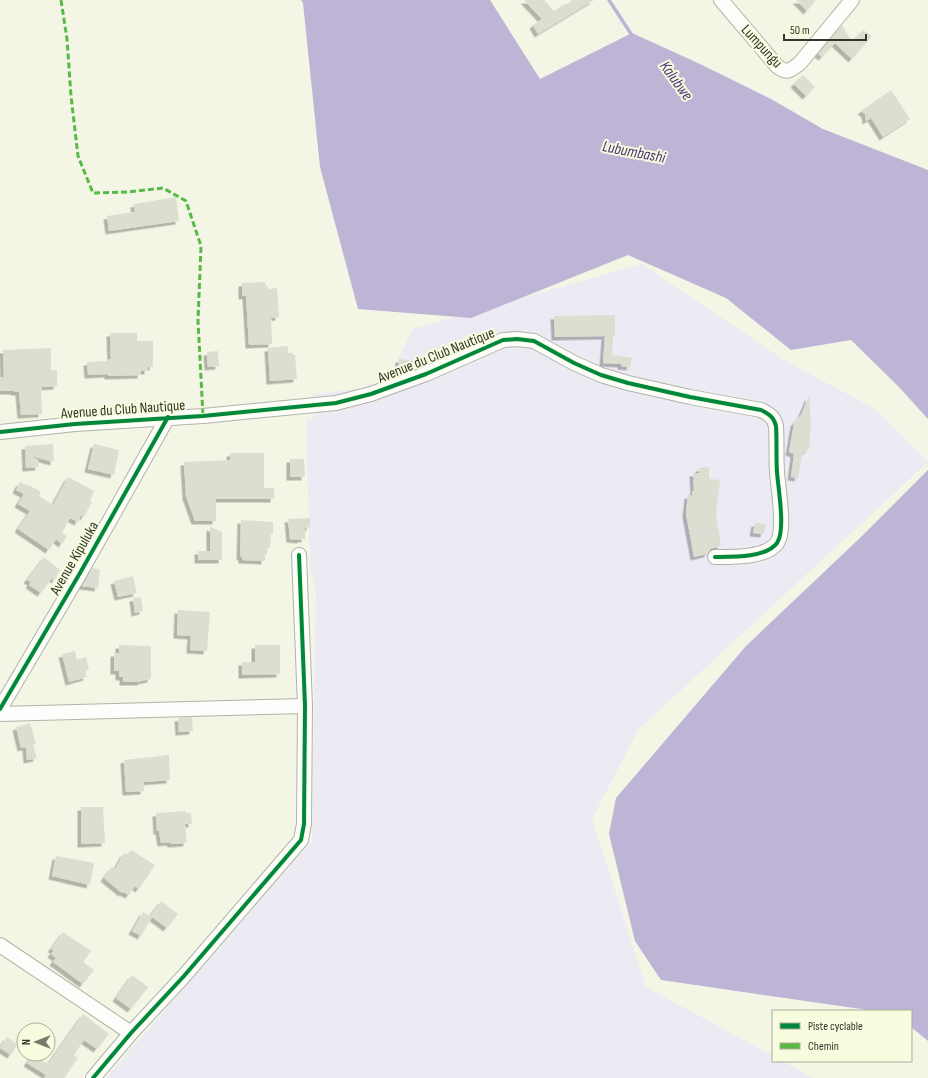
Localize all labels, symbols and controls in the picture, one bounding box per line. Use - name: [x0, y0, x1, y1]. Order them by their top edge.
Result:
- scale bar: [784, 16, 866, 42]
- street label: Lumpungu: [737, 21, 787, 72]
- text: 50 m: [790, 23, 810, 38]
- water label: Kalubwe: [655, 57, 696, 104]
- water label: Lubumbashi: [601, 137, 668, 168]
- street label: Avenue du Club Nautique: [374, 323, 497, 388]
- street label: Avenue du Club Nautique: [59, 396, 186, 423]
- street label: Avenue Kipuluka: [45, 518, 103, 599]
- legend: [772, 1010, 912, 1062]
- text: Piste cyclable: [808, 1019, 863, 1034]
- north arrow: [16, 1022, 56, 1062]
- text: N: [20, 1039, 33, 1045]
- text: Chemin: [808, 1039, 839, 1054]

